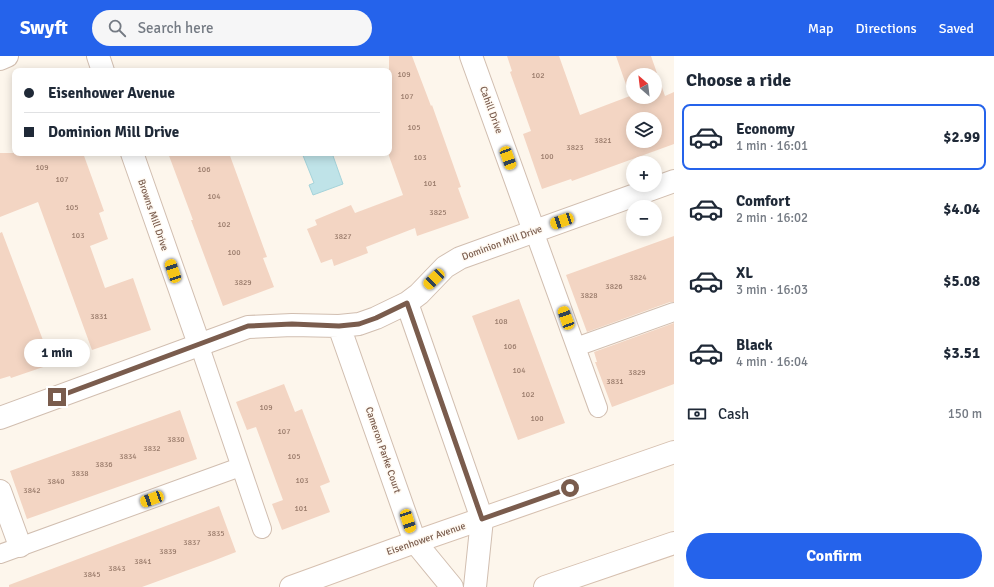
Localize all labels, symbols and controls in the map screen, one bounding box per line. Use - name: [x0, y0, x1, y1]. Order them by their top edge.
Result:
- search box: [92, 10, 372, 46]
- text: Swyft: [20, 16, 68, 40]
- icon: search: [106, 17, 128, 39]
- text: Search here: [138, 19, 213, 37]
- text: Map: [808, 20, 834, 37]
- text: Directions: [856, 20, 917, 37]
- text: Saved: [939, 20, 974, 37]
- north arrow: [626, 68, 662, 104]
- map controls: [626, 68, 662, 236]
- house number: 109: [398, 69, 410, 79]
- text: Choose a ride: [686, 69, 791, 91]
- house number: 102: [532, 70, 544, 80]
- text: Eisenhower Avenue: [48, 84, 175, 102]
- street label: Cahill Drive: [477, 85, 505, 135]
- house number: 107: [401, 91, 413, 101]
- button: layers: [626, 112, 662, 148]
- icon: car: [688, 119, 724, 155]
- text: Economy: [736, 120, 795, 138]
- house number: 105: [408, 122, 420, 132]
- text: Dominion Mill Drive: [48, 123, 179, 141]
- text: $2.99: [943, 128, 980, 146]
- house number: 3821: [594, 135, 612, 145]
- text: 1 min · 16:01: [736, 138, 808, 154]
- house number: 3823: [566, 142, 584, 152]
- car: [498, 145, 518, 171]
- house number: 100: [541, 151, 553, 161]
- house number: 103: [414, 152, 426, 162]
- button: +: [626, 156, 662, 192]
- house number: 109: [36, 162, 48, 172]
- house number: 106: [198, 164, 210, 174]
- house number: 107: [56, 174, 68, 184]
- street label: Browns Mill Drive: [135, 178, 171, 252]
- house number: 101: [424, 178, 436, 188]
- house number: 104: [208, 191, 221, 201]
- icon: car: [688, 191, 724, 227]
- text: Comfort: [736, 192, 790, 210]
- button: −: [626, 200, 662, 236]
- text: $4.04: [943, 200, 980, 218]
- house number: 105: [66, 202, 78, 212]
- house number: 3825: [429, 207, 447, 217]
- text: 2 min · 16:02: [736, 210, 808, 226]
- car: [549, 211, 575, 231]
- house number: 102: [218, 219, 230, 229]
- street label: Dominion Mill Drive: [460, 223, 544, 263]
- house number: 103: [72, 230, 84, 240]
- house number: 3827: [334, 231, 352, 241]
- house number: 100: [228, 247, 240, 257]
- car: [163, 258, 183, 284]
- icon: car: [688, 263, 724, 299]
- text: XL: [736, 264, 753, 282]
- car: [421, 266, 447, 292]
- house number: 3824: [629, 272, 647, 282]
- text: $5.08: [943, 272, 980, 290]
- house number: 3829: [234, 277, 252, 287]
- house number: 3826: [605, 281, 623, 291]
- text: 3 min · 16:03: [736, 282, 808, 298]
- house number: 3828: [580, 290, 598, 300]
- car: [556, 305, 576, 331]
- house number: 3831: [90, 311, 108, 321]
- house number: 108: [495, 316, 507, 326]
- icon: car: [688, 335, 724, 371]
- text: Black: [736, 336, 773, 354]
- callout: 1 min: [24, 339, 90, 367]
- house number: 106: [504, 341, 516, 351]
- text: $3.51: [943, 344, 980, 362]
- text: 1 min: [41, 345, 73, 361]
- text: 4 min · 16:04: [736, 354, 808, 370]
- house number: 104: [513, 365, 526, 375]
- house number: 3829: [628, 367, 646, 377]
- house number: 3831: [606, 376, 624, 386]
- route end: [48, 388, 66, 406]
- house number: 102: [522, 389, 534, 399]
- house number: 109: [260, 402, 272, 412]
- icon: cash: [686, 403, 708, 425]
- street label: Cameron Parke Court: [363, 405, 404, 495]
- text: Cash: [718, 405, 749, 423]
- text: 150 m: [948, 406, 982, 422]
- house number: 100: [531, 413, 543, 423]
- house number: 107: [278, 426, 290, 436]
- house number: 3830: [167, 434, 185, 444]
- house number: 3832: [143, 443, 161, 453]
- house number: 3834: [119, 451, 137, 461]
- house number: 105: [288, 451, 300, 461]
- house number: 3836: [95, 459, 113, 469]
- house number: 3838: [71, 468, 89, 478]
- house number: 103: [296, 475, 308, 485]
- house number: 3840: [47, 476, 65, 486]
- route start: [561, 479, 579, 497]
- house number: 3842: [23, 485, 41, 495]
- car: [139, 489, 165, 509]
- house number: 101: [295, 503, 307, 513]
- car: [399, 508, 417, 534]
- street label: Eisenhower Avenue: [385, 520, 467, 558]
- house number: 3835: [207, 528, 225, 538]
- button: Confirm: [686, 533, 982, 579]
- house number: 3837: [183, 537, 201, 547]
- house number: 3839: [159, 546, 177, 556]
- house number: 3841: [134, 556, 152, 566]
- house number: 3843: [108, 563, 126, 573]
- house number: 3845: [83, 569, 101, 579]

